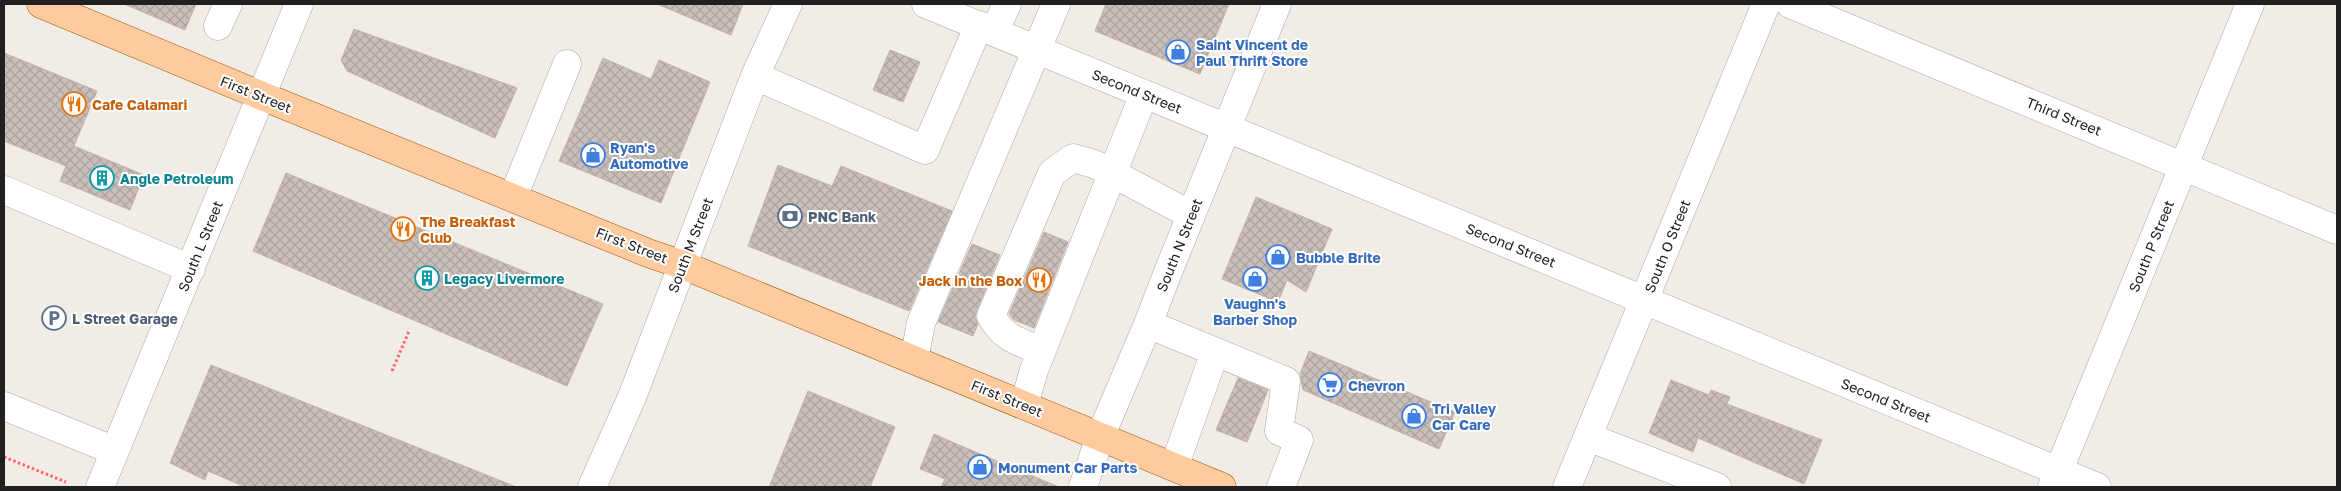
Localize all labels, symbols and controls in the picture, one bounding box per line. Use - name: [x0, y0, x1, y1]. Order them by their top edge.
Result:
- place label: Saint Vincent de Paul Thrift Store: [1196, 36, 1308, 69]
- shop icon: Saint Vincent de Paul Thrift Store: [1165, 39, 1191, 65]
- street label: Second Street: [1090, 65, 1184, 117]
- street label: First Street: [218, 72, 294, 116]
- restaurant icon: Cafe Calamari: [61, 91, 87, 117]
- street label: Third Street: [2024, 93, 2104, 139]
- place label: Cafe Calamari: [92, 96, 188, 113]
- place label: Ryan's Automotive: [610, 139, 688, 172]
- shop icon: Ryan's Automotive: [580, 142, 606, 168]
- building icon: Angle Petroleum: [89, 165, 115, 191]
- place label: Angle Petroleum: [120, 170, 234, 187]
- street label: South M Street: [664, 195, 716, 295]
- street label: South N Street: [1153, 196, 1205, 294]
- street label: South O Street: [1641, 197, 1693, 295]
- street label: South L Street: [174, 198, 226, 294]
- street label: South P Street: [2125, 198, 2177, 294]
- bank icon: PNC Bank: [777, 203, 803, 229]
- place label: PNC Bank: [808, 208, 876, 225]
- place label: The Breakfast Club: [420, 213, 516, 246]
- restaurant icon: The Breakfast Club: [390, 216, 416, 242]
- street label: Second Street: [1464, 219, 1558, 271]
- street label: First Street: [594, 224, 670, 266]
- shop icon: Bubble Brite: [1265, 244, 1291, 270]
- place label: Bubble Brite: [1296, 249, 1381, 266]
- building icon: Legacy Livermore: [414, 265, 440, 291]
- shop icon: Vaughn's Barber Shop: [1242, 266, 1268, 292]
- restaurant icon: Jack in the Box: [1026, 267, 1052, 293]
- place label: Legacy Livermore: [444, 270, 565, 287]
- place label: Jack in the Box: [918, 272, 1022, 289]
- place label: Vaughn's Barber Shop: [1213, 295, 1297, 328]
- parking icon: L Street Garage: [41, 305, 67, 331]
- place label: L Street Garage: [72, 310, 178, 327]
- supermarket icon: Chevron: [1317, 372, 1343, 398]
- street label: Second Street: [1839, 374, 1933, 426]
- street label: First Street: [969, 376, 1045, 420]
- place label: Chevron: [1348, 377, 1405, 394]
- place label: Tri Valley Car Care: [1432, 400, 1497, 433]
- shop icon: Tri Valley Car Care: [1401, 403, 1427, 429]
- shop icon: Monument Car Parts: [967, 454, 993, 480]
- place label: Monument Car Parts: [998, 459, 1137, 476]

